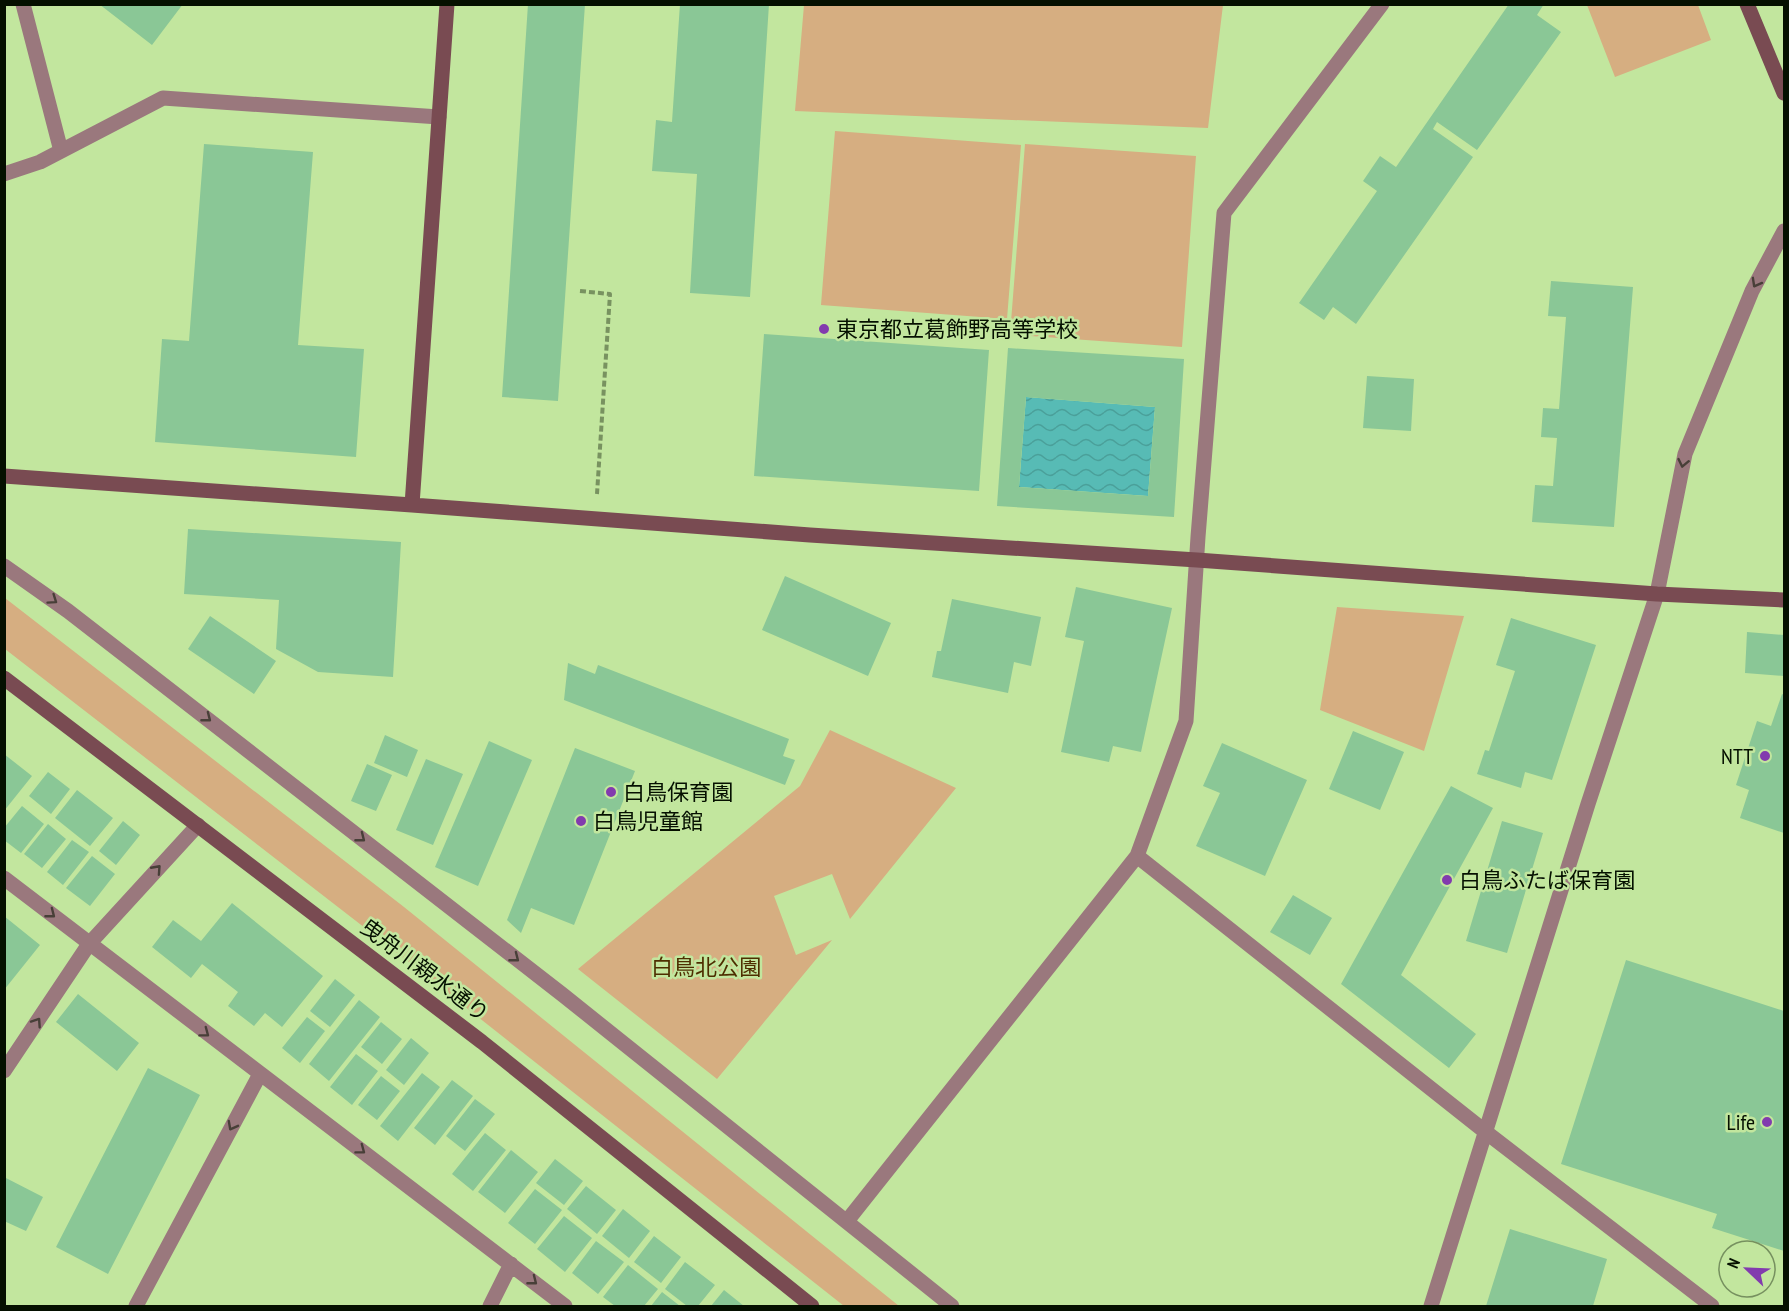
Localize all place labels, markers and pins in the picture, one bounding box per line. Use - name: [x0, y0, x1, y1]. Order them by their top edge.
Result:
- place label: 東京都立葛飾野高等学校: [836, 315, 1078, 343]
- marker: 東京都立葛飾野高等学校: [817, 322, 831, 336]
- place label: NTT: [1721, 742, 1753, 770]
- marker: NTT: [1758, 749, 1772, 763]
- place label: 白鳥保育園: [623, 778, 733, 806]
- marker: 白鳥保育園: [604, 785, 618, 799]
- place label: 白鳥児童館: [593, 807, 703, 835]
- marker: 白鳥児童館: [574, 814, 588, 828]
- place label: 白鳥ふたば保育園: [1459, 866, 1635, 894]
- marker: 白鳥ふたば保育園: [1440, 873, 1454, 887]
- place label: Life: [1727, 1108, 1755, 1136]
- marker: Life: [1760, 1115, 1774, 1129]

